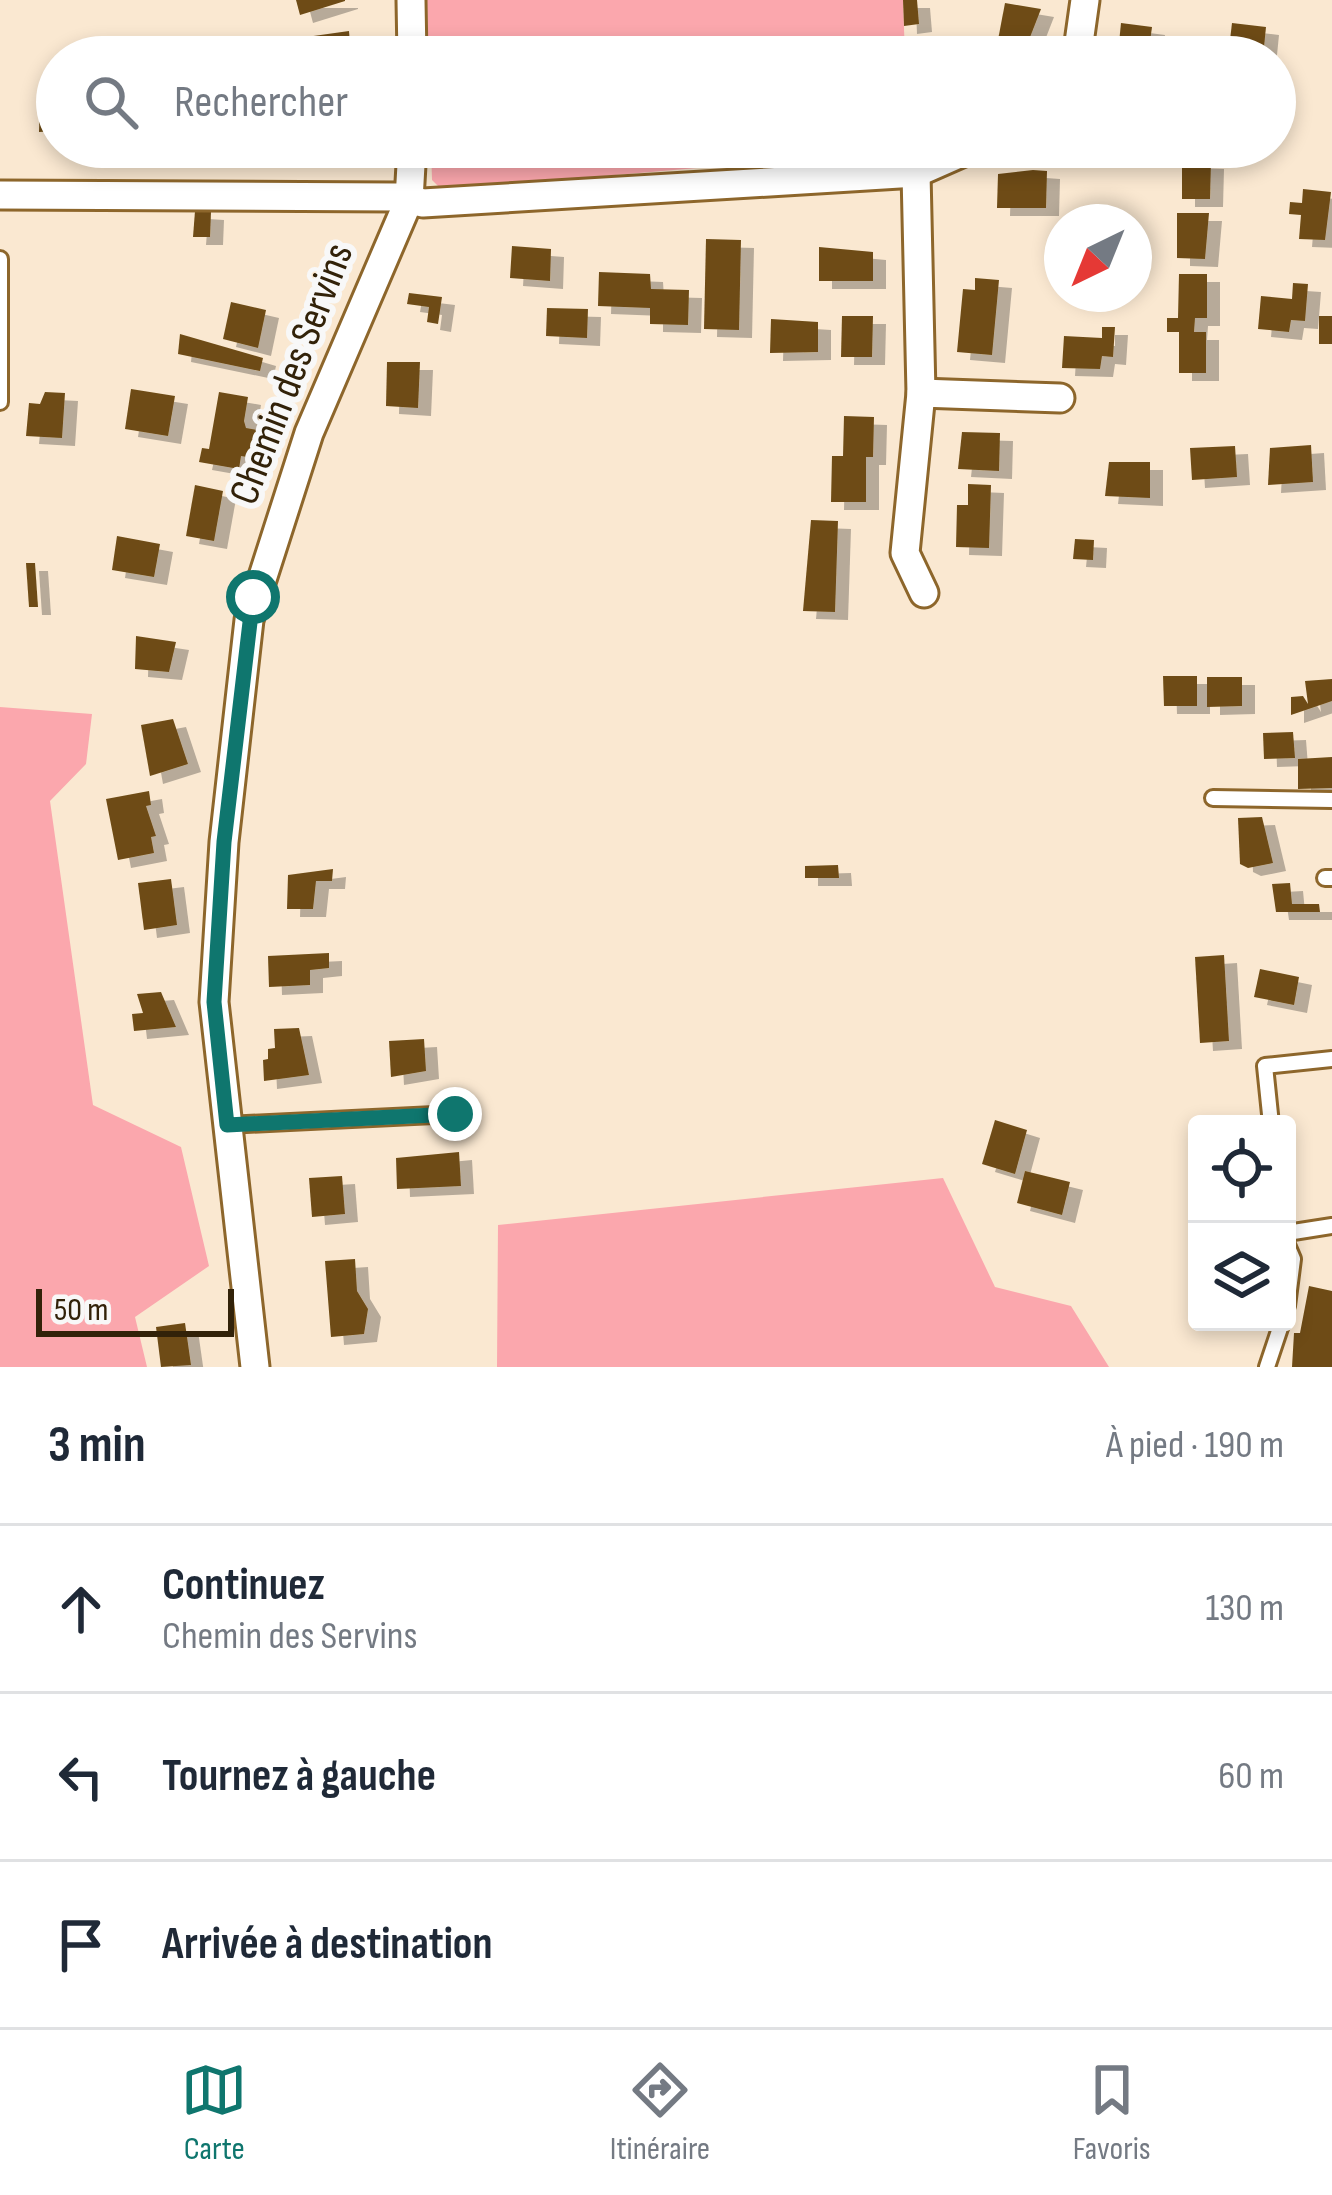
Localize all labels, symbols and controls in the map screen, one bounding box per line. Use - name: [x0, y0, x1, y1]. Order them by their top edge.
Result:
- search box: [36, 36, 1296, 168]
- icon: search: [78, 69, 144, 135]
- text: Rechercher: [174, 75, 348, 130]
- north arrow: [1044, 204, 1152, 312]
- street label: Chemin des Servins: [219, 236, 365, 512]
- route start: [226, 570, 280, 624]
- route end: [428, 1087, 482, 1141]
- map controls: [1188, 1115, 1296, 1331]
- button: locate: [1188, 1115, 1296, 1223]
- button: layers: [1188, 1223, 1296, 1331]
- scale bar: [36, 1283, 234, 1336]
- text: 50 m: [54, 1290, 108, 1330]
- text: 3 min: [48, 1415, 146, 1476]
- text: À pied · 190 m: [1106, 1422, 1284, 1469]
- text: Continuez: [162, 1558, 325, 1613]
- icon: ahead: [48, 1576, 114, 1642]
- text: 130 m: [1205, 1585, 1284, 1632]
- text: Chemin des Servins: [162, 1613, 418, 1660]
- icon: left: [48, 1744, 114, 1810]
- text: Tournez à gauche: [162, 1749, 436, 1804]
- text: 60 m: [1218, 1753, 1284, 1800]
- icon: arrive: [48, 1912, 114, 1978]
- text: Arrivée à destination: [162, 1917, 492, 1972]
- tab: Carte: [181, 2057, 247, 2169]
- tab: Itinéraire: [610, 2057, 710, 2169]
- tab: Favoris: [1073, 2057, 1151, 2169]

